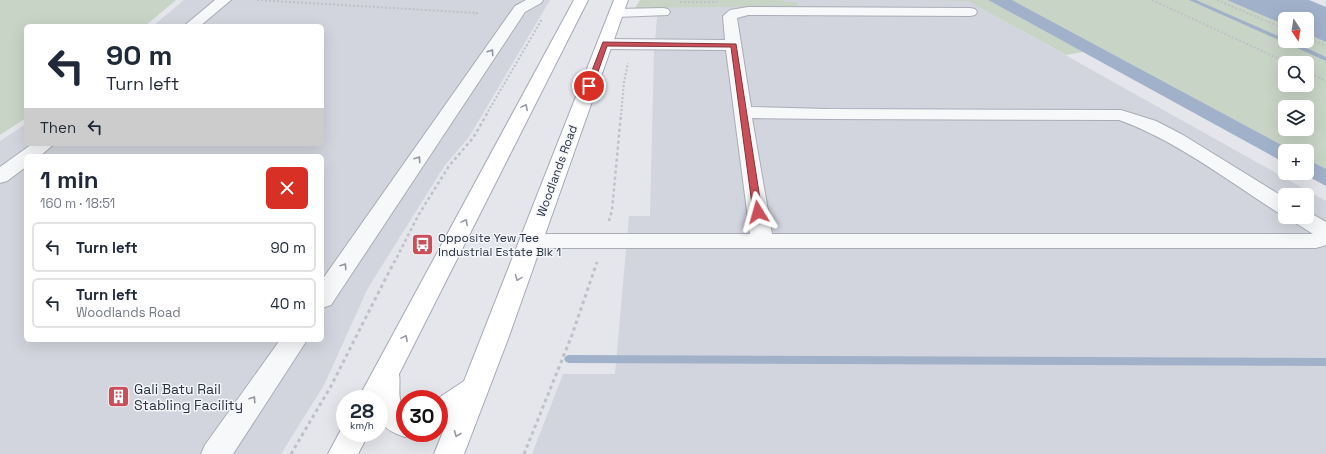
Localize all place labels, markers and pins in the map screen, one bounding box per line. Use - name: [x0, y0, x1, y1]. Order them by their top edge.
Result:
- pin: [572, 69, 606, 103]
- place label: Opposite Yew Tee Industrial Estate Blk 1: [438, 230, 561, 260]
- bus stop icon: Opposite Yew Tee Industrial Estate Blk 1: [410, 232, 436, 258]
- place label: Gali Batu Rail Stabling Facility: [134, 380, 243, 414]
- building icon: Gali Batu Rail Stabling Facility: [105, 384, 131, 410]

